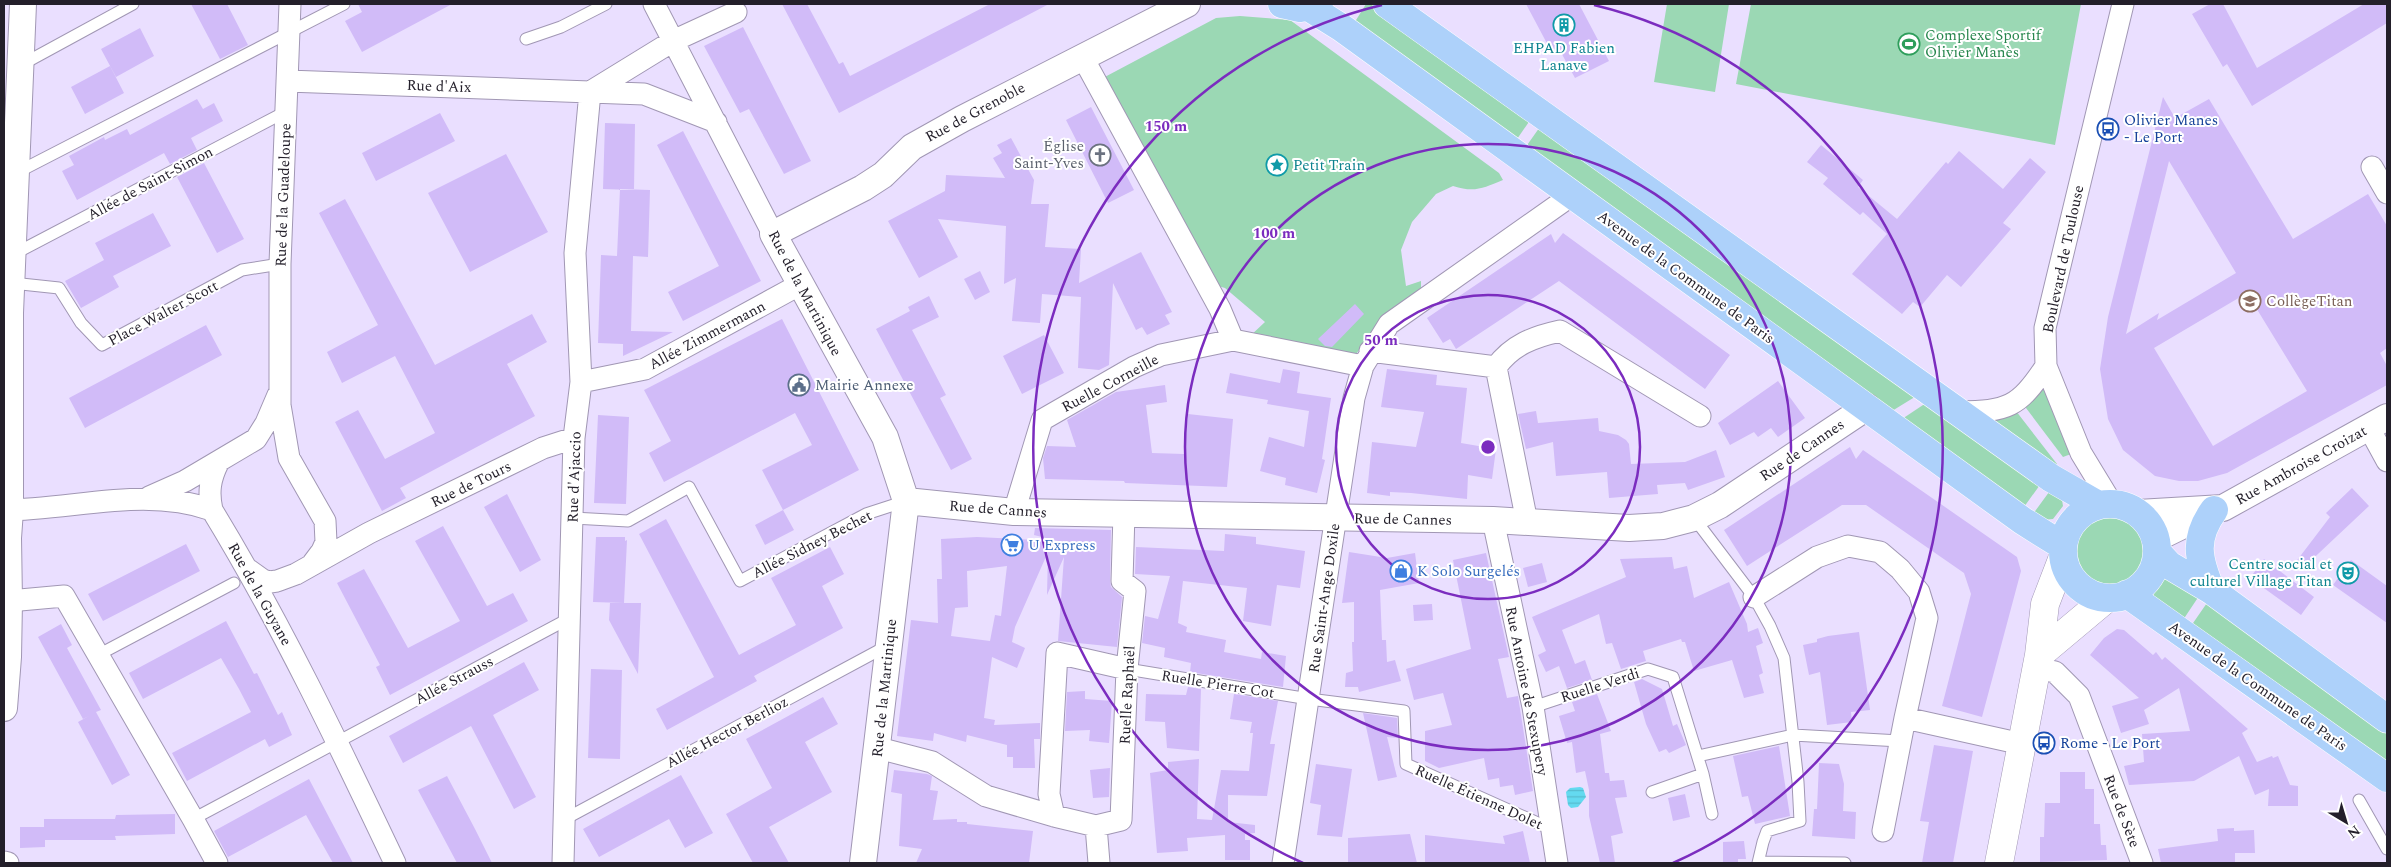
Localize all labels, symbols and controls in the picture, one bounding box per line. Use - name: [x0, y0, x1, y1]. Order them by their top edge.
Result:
- building icon: EHPAD Fabien Lanave: [1552, 13, 1576, 37]
- place label: Complexe Sportif Olivier Manès: [1925, 24, 2043, 64]
- sports icon: Complexe Sportif Olivier Manès: [1897, 32, 1921, 56]
- place label: EHPAD Fabien Lanave: [1513, 37, 1615, 77]
- street label: Rue d'Aix: [406, 74, 472, 99]
- street label: Rue de Grenoble: [921, 76, 1029, 148]
- place label: Olivier Manes - Le Port: [2124, 109, 2218, 149]
- text: 150 m: [1145, 115, 1188, 138]
- bus stop icon: Olivier Manes - Le Port: [2096, 117, 2120, 141]
- street label: Rue de la Guadeloupe: [269, 123, 298, 267]
- place label: Église Saint-Yves: [1014, 135, 1084, 175]
- street label: Allée de Saint-Simon: [83, 140, 218, 226]
- church icon: Église Saint-Yves: [1088, 143, 1112, 167]
- place icon: Petit Train: [1265, 153, 1289, 177]
- place label: Petit Train: [1293, 154, 1365, 177]
- street label: Boulevard de Toulouse: [2037, 183, 2090, 335]
- street label: Avenue de la Commune de Paris: [1592, 205, 1779, 350]
- text: 100 m: [1253, 222, 1296, 245]
- street label: Rue de la Martinique: [762, 226, 847, 360]
- street label: Place Walter Scott: [104, 275, 223, 352]
- school or university icon: CollègeTitan: [2238, 289, 2262, 313]
- place label: CollègeTitan: [2266, 290, 2353, 313]
- street label: Allée Zimmermann: [645, 295, 770, 376]
- text: 50 m: [1364, 329, 1399, 352]
- street label: Ruelle Corneille: [1058, 348, 1163, 419]
- public building icon: Mairie Annexe: [787, 373, 811, 397]
- place label: Mairie Annexe: [815, 374, 913, 397]
- street label: Rue de Cannes: [1755, 413, 1849, 487]
- street label: Rue Ambroise Croizat: [2231, 420, 2371, 511]
- street label: Rue d'Ajaccio: [561, 431, 588, 523]
- centre of rings: [1479, 438, 1497, 456]
- street label: Rue de Tours: [427, 455, 515, 514]
- street label: Rue de Cannes: [948, 495, 1048, 524]
- street label: Allée Sidney Bechet: [748, 504, 876, 585]
- street label: Rue de Cannes: [1354, 507, 1452, 532]
- street label: Rue Saint-Ange Doxile: [1303, 522, 1346, 674]
- supermarket icon: U Express: [1000, 533, 1024, 557]
- place label: U Express: [1028, 534, 1096, 557]
- street label: Rue de la Guyane: [222, 539, 297, 650]
- place label: Centre social et culturel Village Titan: [2190, 553, 2332, 593]
- shop icon: K Solo Surgelés: [1389, 559, 1413, 583]
- place label: K Solo Surgelés: [1417, 560, 1520, 583]
- theatre icon: Centre social et culturel Village Titan: [2336, 561, 2360, 585]
- street label: Rue Antoine de Stexupery: [1499, 605, 1554, 778]
- street label: Avenue de la Commune de Paris: [2163, 616, 2352, 757]
- street label: Rue de la Martinique: [866, 618, 903, 759]
- street label: Ruelle Raphaël: [1113, 645, 1142, 745]
- street label: Allée Strauss: [411, 650, 498, 711]
- street label: Ruelle Verdi: [1558, 662, 1643, 709]
- street label: Ruelle Pierre Cot: [1160, 664, 1276, 705]
- street label: Allée Hector Berlioz: [662, 690, 792, 774]
- bus stop icon: Rome - Le Port: [2032, 731, 2056, 755]
- place label: Rome - Le Port: [2060, 732, 2160, 755]
- street label: Ruelle Étienne Dolet: [1411, 759, 1546, 836]
- street label: Rue de Sète: [2097, 771, 2146, 851]
- north arrow: [2321, 797, 2371, 847]
- text: N: [2343, 820, 2365, 844]

